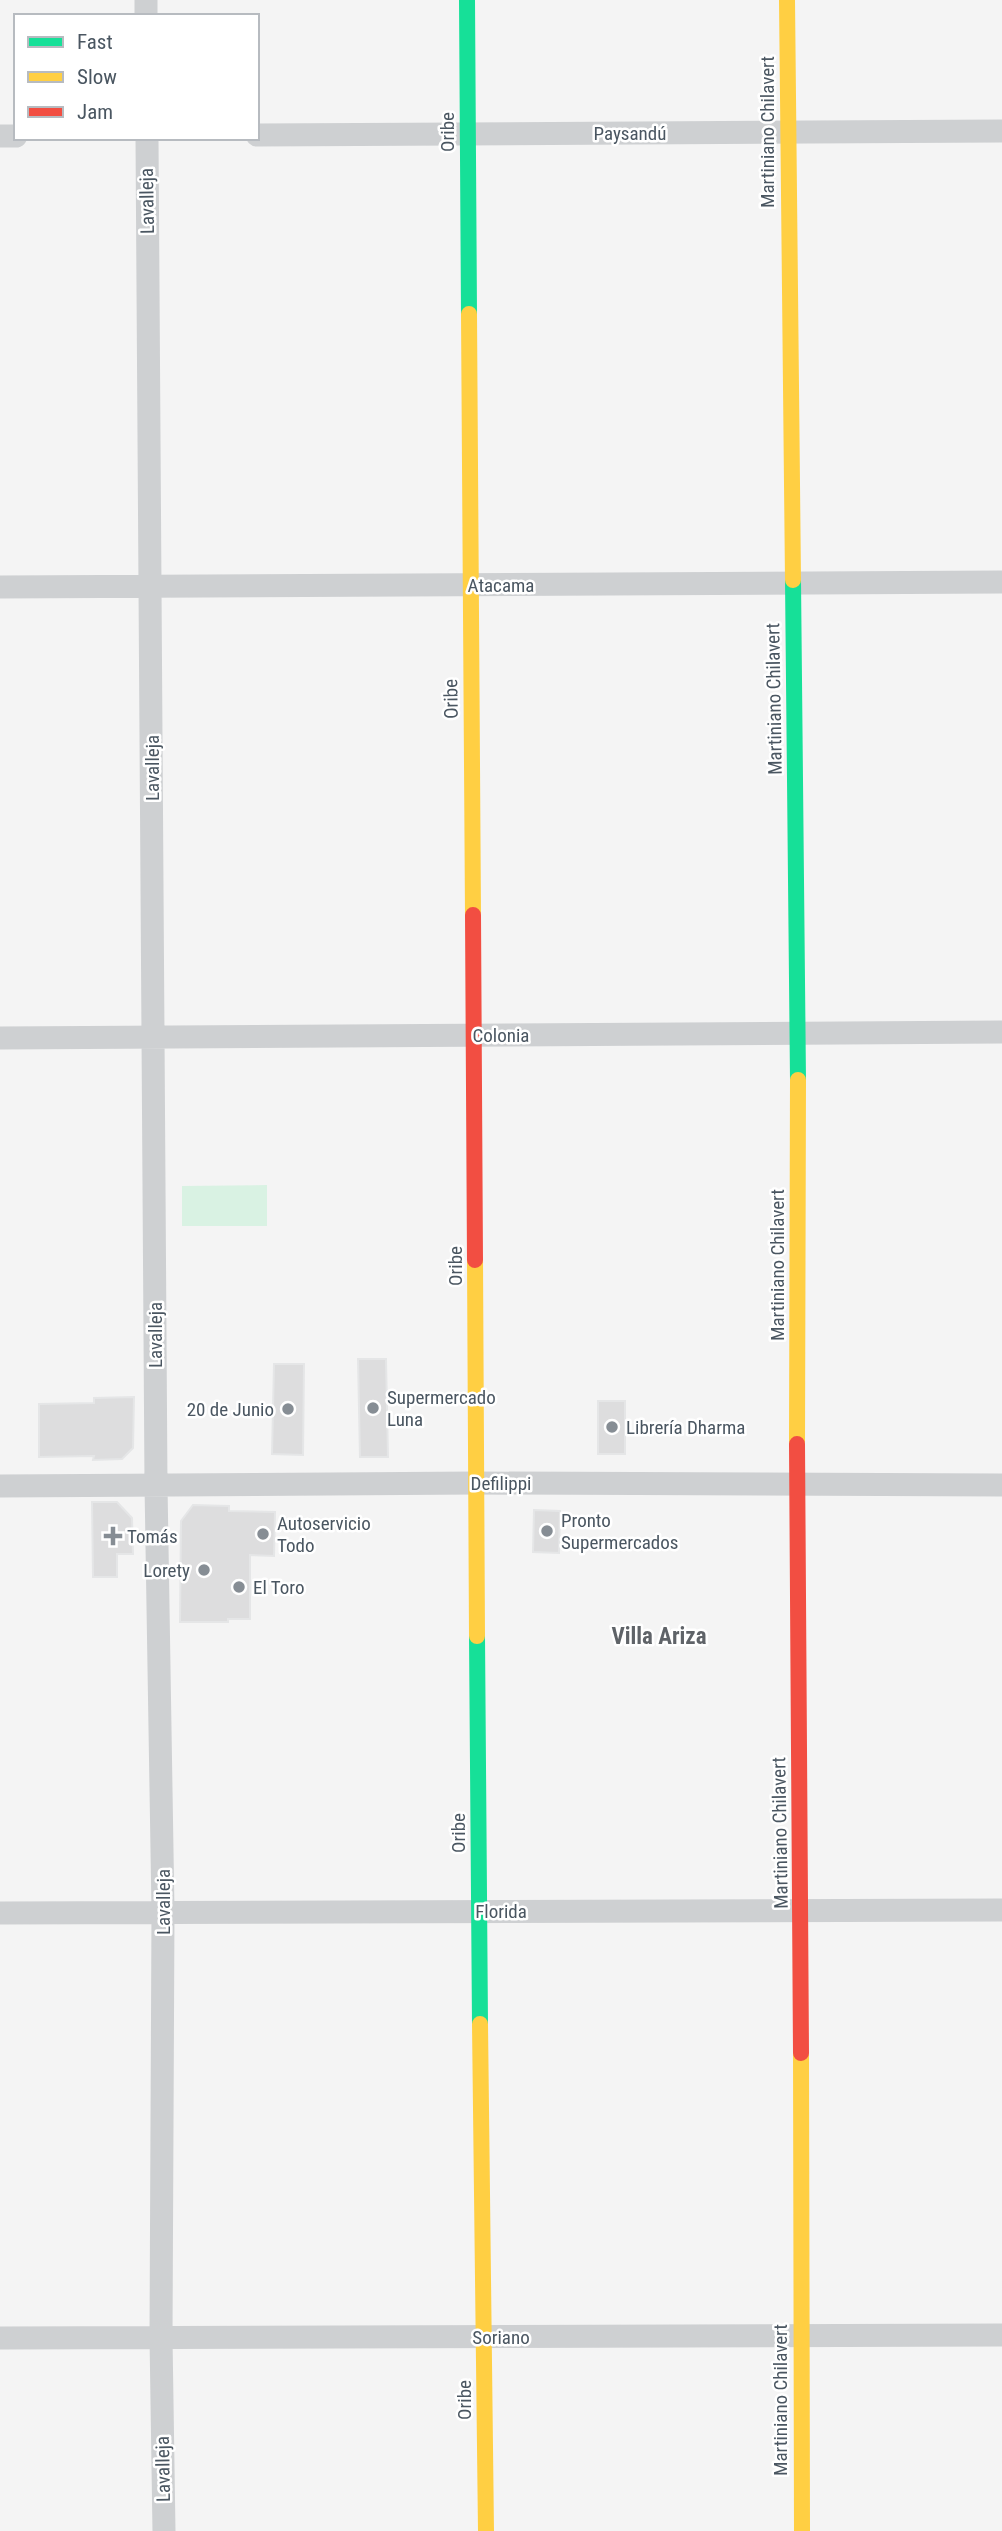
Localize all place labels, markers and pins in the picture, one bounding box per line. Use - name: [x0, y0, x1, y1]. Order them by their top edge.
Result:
- place label: Supermercado Luna: [387, 1386, 496, 1431]
- place label: 20 de Junio: [187, 1398, 274, 1421]
- marker: Supermercado Luna: [365, 1400, 381, 1416]
- marker: 20 de Junio: [280, 1401, 296, 1417]
- place label: Librería Dharma: [626, 1416, 745, 1439]
- marker: Librería Dharma: [604, 1419, 620, 1435]
- place label: Pronto Supermercados: [561, 1509, 678, 1554]
- place label: Autoservicio Todo: [277, 1512, 371, 1557]
- marker: Pronto Supermercados: [539, 1523, 555, 1539]
- place label: Tomás: [127, 1525, 178, 1548]
- marker: Autoservicio Todo: [255, 1526, 271, 1542]
- marker: Tomás: [105, 1528, 121, 1544]
- place label: Lorety: [143, 1559, 190, 1582]
- marker: Lorety: [196, 1562, 212, 1578]
- place label: El Toro: [253, 1576, 304, 1599]
- marker: El Toro: [231, 1579, 247, 1595]

